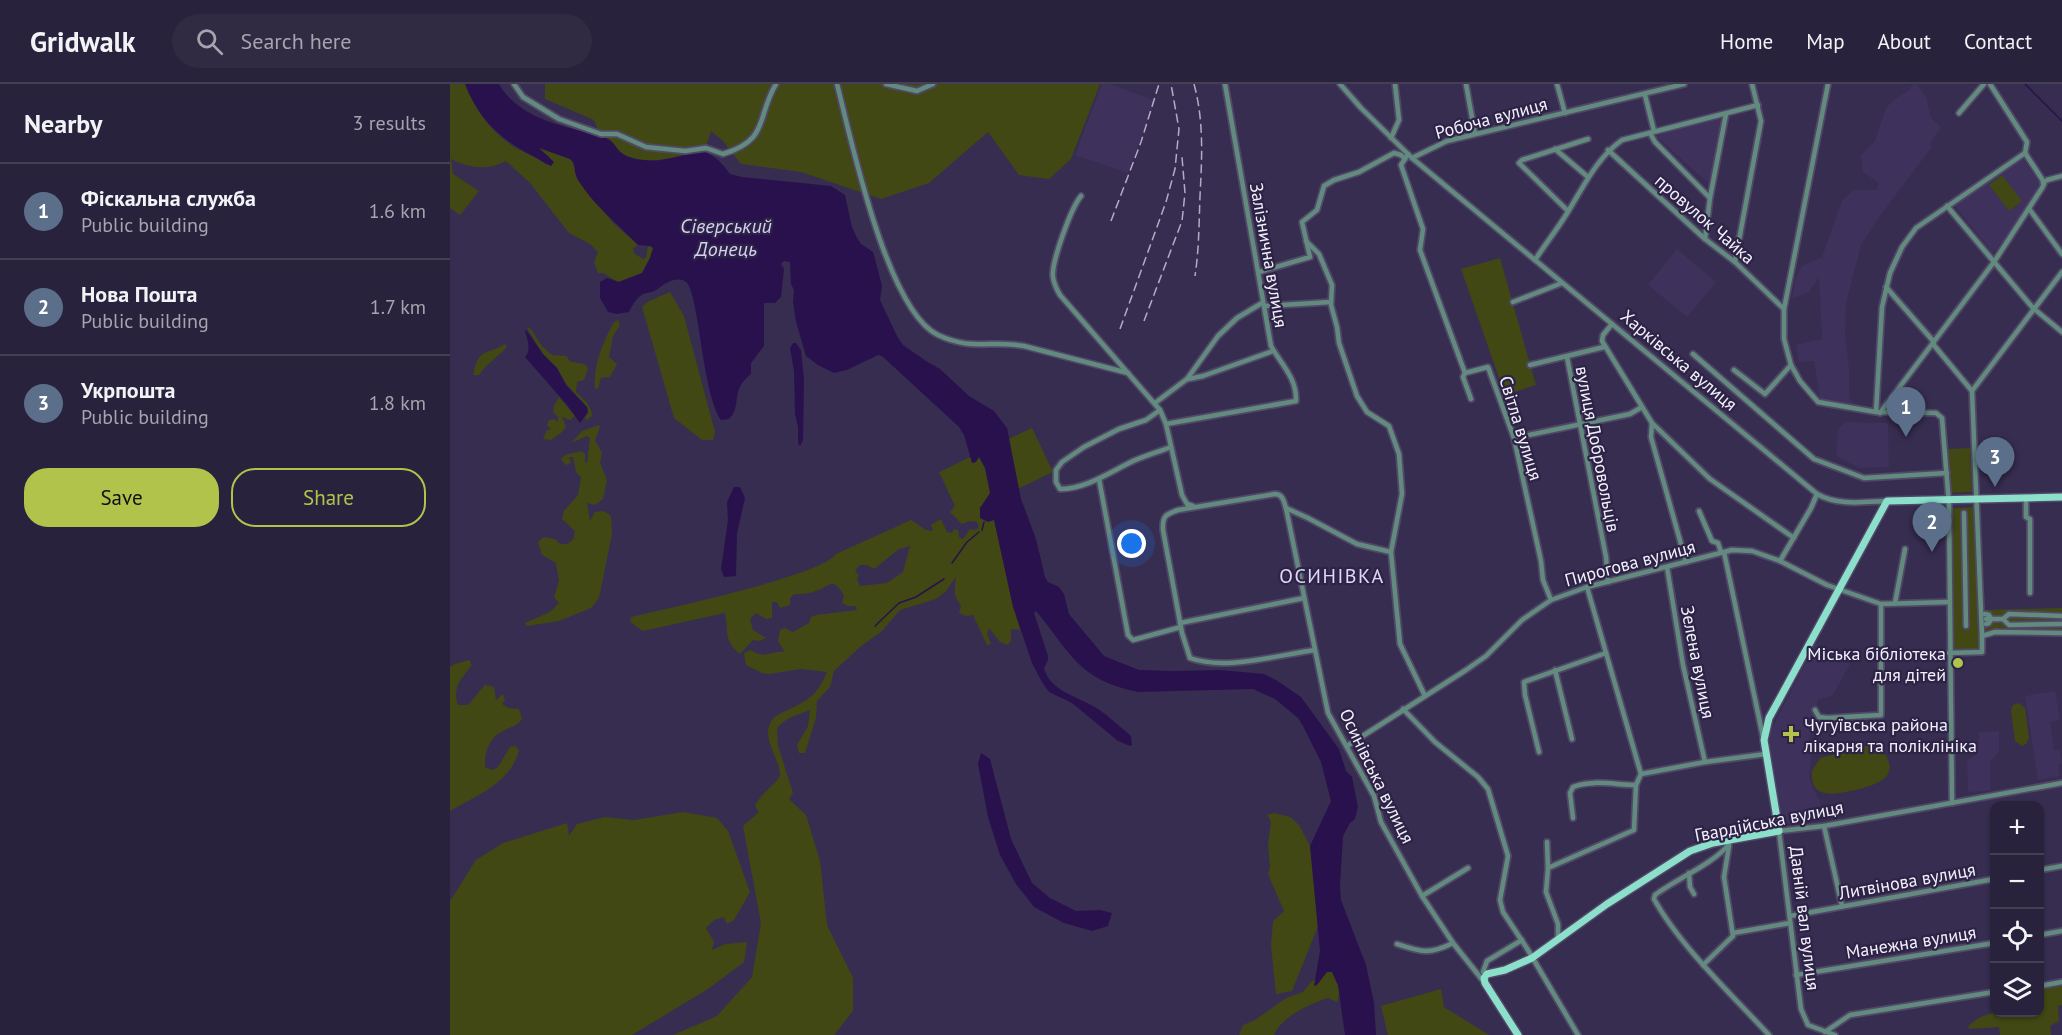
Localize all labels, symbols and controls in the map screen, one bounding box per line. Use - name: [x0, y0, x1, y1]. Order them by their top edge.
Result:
- search box: [172, 14, 592, 68]
- text: Gridwalk: [30, 23, 136, 60]
- icon: search: [193, 25, 226, 58]
- text: Search here: [241, 27, 352, 55]
- text: Home: [1720, 28, 1773, 55]
- text: Map: [1806, 28, 1845, 55]
- text: About: [1878, 28, 1931, 55]
- text: Contact: [1964, 28, 2032, 55]
- street label: Робоча вулиця: [1432, 92, 1550, 144]
- text: Nearby: [24, 107, 102, 140]
- text: 3 results: [353, 110, 426, 136]
- street label: провулок Чайка: [1650, 169, 1760, 269]
- street label: Залізнична вулиця: [1245, 181, 1293, 329]
- text: Фіскальна служба: [81, 184, 256, 212]
- text: 1: [38, 198, 49, 224]
- text: 1.6 km: [369, 198, 426, 224]
- text: Public building: [81, 212, 209, 238]
- water label: Сіверський Донець: [680, 213, 772, 262]
- text: Нова Пошта: [81, 280, 197, 308]
- text: 2: [38, 294, 49, 320]
- text: 1.7 km: [370, 294, 426, 320]
- street label: Харківська вулиця: [1616, 304, 1742, 416]
- text: Public building: [81, 308, 209, 334]
- street label: вулиця Добровольців: [1571, 364, 1625, 534]
- street label: Світла вулиця: [1494, 373, 1548, 483]
- text: Укрпошта: [81, 376, 175, 404]
- pin: 1: [1886, 388, 1926, 437]
- text: 3: [38, 390, 49, 416]
- text: 1.8 km: [369, 390, 426, 416]
- text: Public building: [81, 404, 209, 430]
- pin: 3: [1976, 438, 2014, 487]
- button: Save: [24, 468, 219, 527]
- button: Share: [231, 468, 426, 527]
- pin: 2: [1912, 502, 1952, 552]
- your location: [1117, 529, 1146, 558]
- street label: Пирогова вулиця: [1562, 535, 1698, 591]
- district label: ОСИНІВКА: [1279, 563, 1385, 589]
- street label: Зелена вулиця: [1676, 604, 1720, 720]
- place label: Міська бібліотека для дітей: [1807, 642, 1946, 686]
- marker: Міська бібліотека для дітей: [1951, 656, 1965, 670]
- street label: Осинівська вулиця: [1334, 705, 1420, 847]
- place label: Чугуївська района лікарня та поліклініка: [1803, 713, 1977, 757]
- marker: Чугуївська района лікарня та поліклініка: [1782, 725, 1800, 743]
- street label: Гвардійська вулиця: [1693, 795, 1845, 847]
- map controls: [1990, 801, 2044, 1017]
- button: +: [1990, 801, 2044, 855]
- street label: Давній вал вулиця: [1785, 844, 1825, 992]
- button: −: [1990, 855, 2044, 909]
- street label: Литвінова вулиця: [1836, 858, 1977, 905]
- button: locate: [1990, 909, 2044, 963]
- street label: Манежна вулиця: [1844, 920, 1978, 964]
- button: layers: [1990, 963, 2044, 1017]

